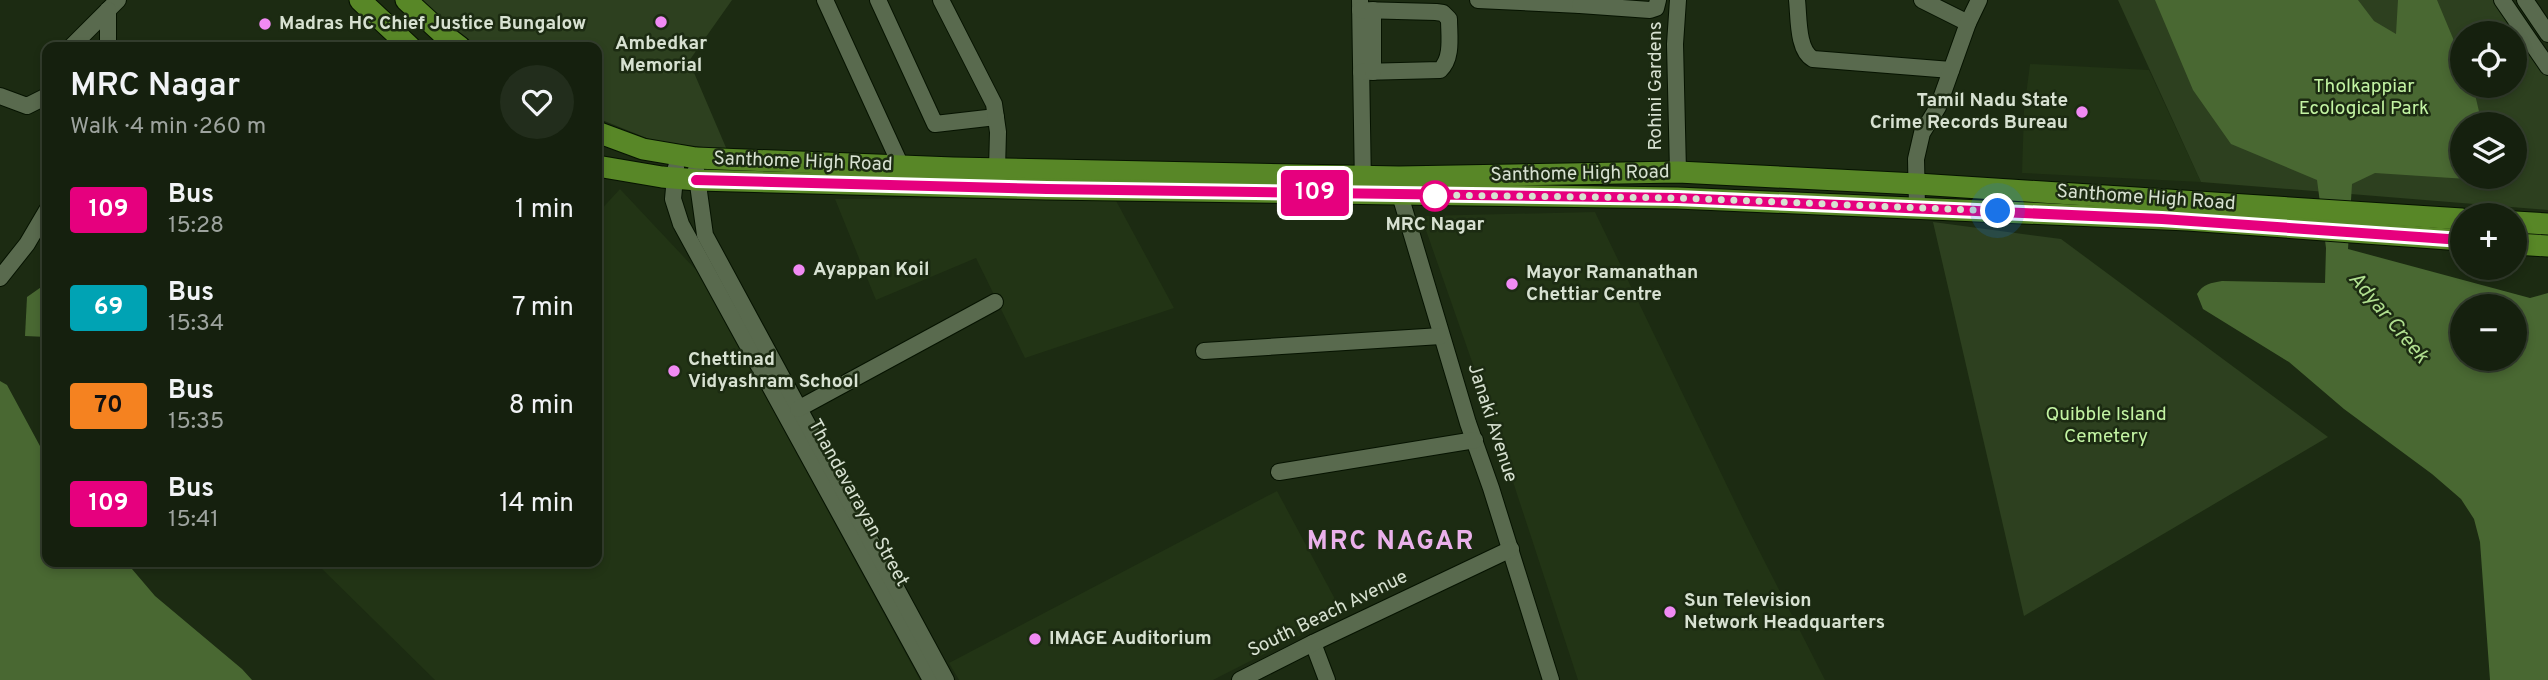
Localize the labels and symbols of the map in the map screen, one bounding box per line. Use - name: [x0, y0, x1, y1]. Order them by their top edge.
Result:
- place label: Madras HC Chief Justice Bungalow: [279, 12, 586, 36]
- marker: Ambedkar Memorial: [653, 14, 669, 30]
- marker: Madras HC Chief Justice Bungalow: [257, 16, 273, 32]
- street label: Rohini Gardens: [1644, 21, 1668, 151]
- place label: Ambedkar Memorial: [615, 32, 707, 78]
- park label: Tholkappiar Ecological Park: [2299, 75, 2429, 121]
- place label: Tamil Nadu State Crime Records Bureau: [1870, 89, 2068, 135]
- marker: Tamil Nadu State Crime Records Bureau: [2074, 104, 2090, 120]
- street label: Santhome High Road: [713, 147, 893, 177]
- street label: Santhome High Road: [1490, 160, 1670, 188]
- line badge: 109: [1275, 170, 1355, 216]
- street label: Santhome High Road: [2056, 180, 2236, 216]
- marker: MRC Nagar: [1420, 181, 1450, 211]
- your location: [1980, 193, 2015, 228]
- place label: MRC Nagar: [1386, 213, 1485, 237]
- place label: Ayappan Koil: [813, 258, 929, 282]
- place label: Mayor Ramanathan Chettiar Centre: [1526, 261, 1698, 307]
- marker: Ayappan Koil: [791, 262, 807, 278]
- water label: Adyar Creek: [2342, 267, 2435, 370]
- marker: Mayor Ramanathan Chettiar Centre: [1504, 276, 1520, 292]
- place label: Chettinad Vidyashram School: [688, 348, 859, 394]
- street label: Janaki Avenue: [1461, 361, 1523, 485]
- marker: Chettinad Vidyashram School: [666, 363, 682, 379]
- park label: Quibble Island Cemetery: [2045, 403, 2167, 449]
- street label: Thandavarayan Street: [802, 415, 914, 591]
- district label: MRC NAGAR: [1307, 526, 1475, 559]
- street label: South Beach Avenue: [1244, 565, 1412, 663]
- place label: Sun Television Network Headquarters: [1684, 589, 1885, 635]
- marker: Sun Television Network Headquarters: [1662, 604, 1678, 620]
- place label: IMAGE Auditorium: [1049, 627, 1212, 651]
- marker: IMAGE Auditorium: [1027, 631, 1043, 647]

